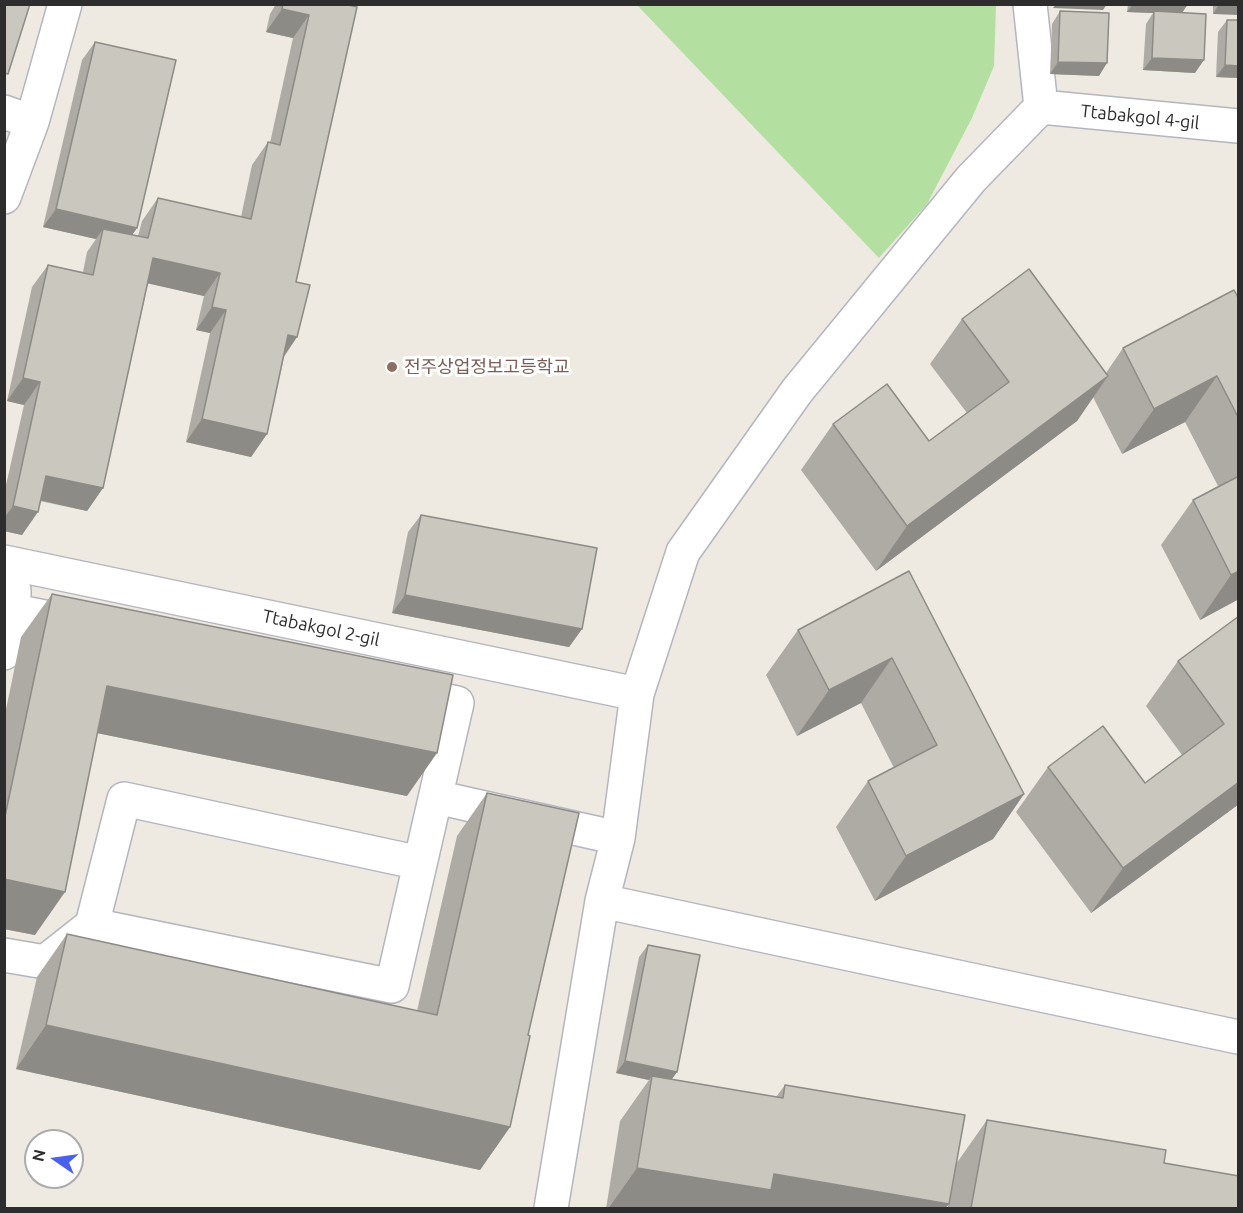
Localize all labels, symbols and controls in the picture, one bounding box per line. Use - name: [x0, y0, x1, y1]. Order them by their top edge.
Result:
- street label: Ttabakgol 4-gil: [1080, 100, 1200, 134]
- place label: 전주상업정보고등학교: [404, 356, 570, 378]
- marker: 전주상업정보고등학교: [385, 360, 399, 374]
- street label: Ttabakgol 2-gil: [260, 605, 382, 651]
- north arrow: [24, 1129, 84, 1189]
- text: N: [28, 1148, 49, 1163]

